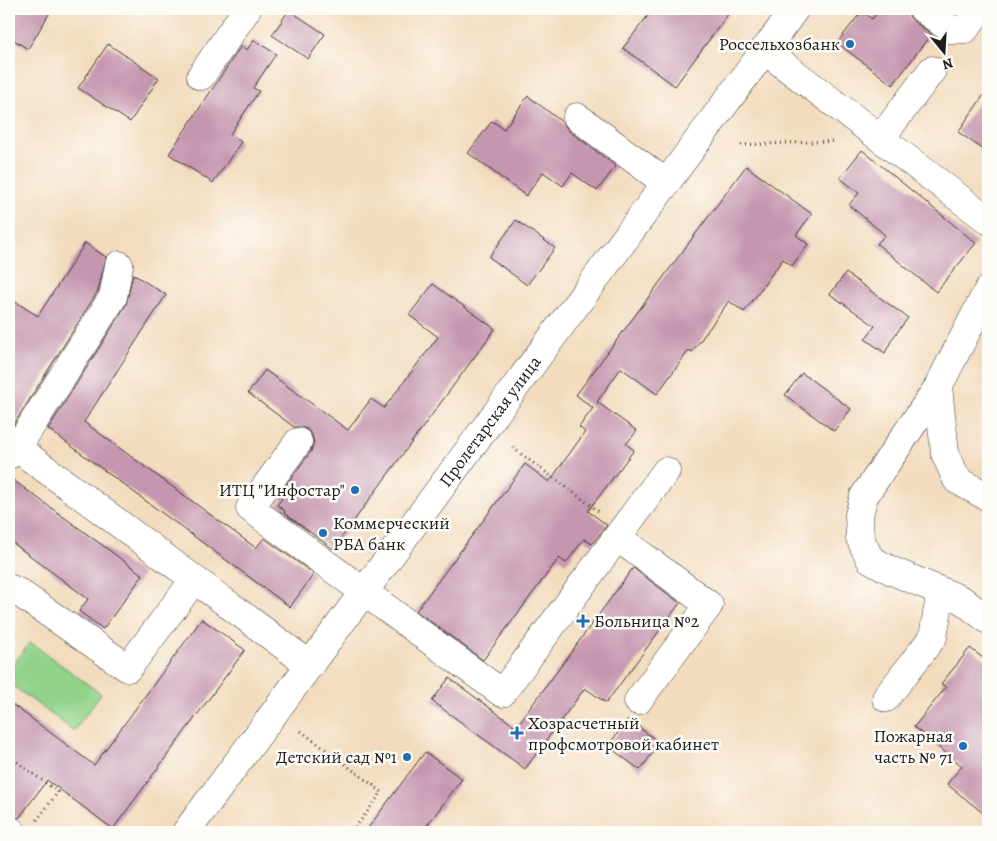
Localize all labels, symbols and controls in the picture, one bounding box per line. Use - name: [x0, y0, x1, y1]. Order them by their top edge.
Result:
- north arrow: [920, 28, 970, 78]
- place label: Россельхозбанк: [719, 32, 840, 56]
- marker: Россельхозбанк: [844, 38, 856, 50]
- text: N: [940, 53, 956, 74]
- street label: Пролетарская улица: [433, 350, 547, 492]
- place label: ИТЦ "Инфостар": [219, 478, 345, 502]
- marker: ИТЦ "Инфостар": [349, 484, 361, 496]
- place label: Коммерческий РБА банк: [333, 511, 450, 556]
- marker: Коммерческий РБА банк: [317, 527, 329, 539]
- place label: Больница №2: [594, 609, 700, 633]
- marker: Больница №2: [576, 614, 590, 628]
- place label: Хозрасчетный профсмотровой кабинет: [528, 711, 719, 756]
- place label: Пожарная часть № 71: [873, 724, 953, 769]
- marker: Хозрасчетный профсмотровой кабинет: [510, 726, 524, 740]
- marker: Пожарная часть № 71: [957, 740, 969, 752]
- place label: Детский сад №1: [276, 745, 397, 769]
- marker: Детский сад №1: [401, 751, 413, 763]

